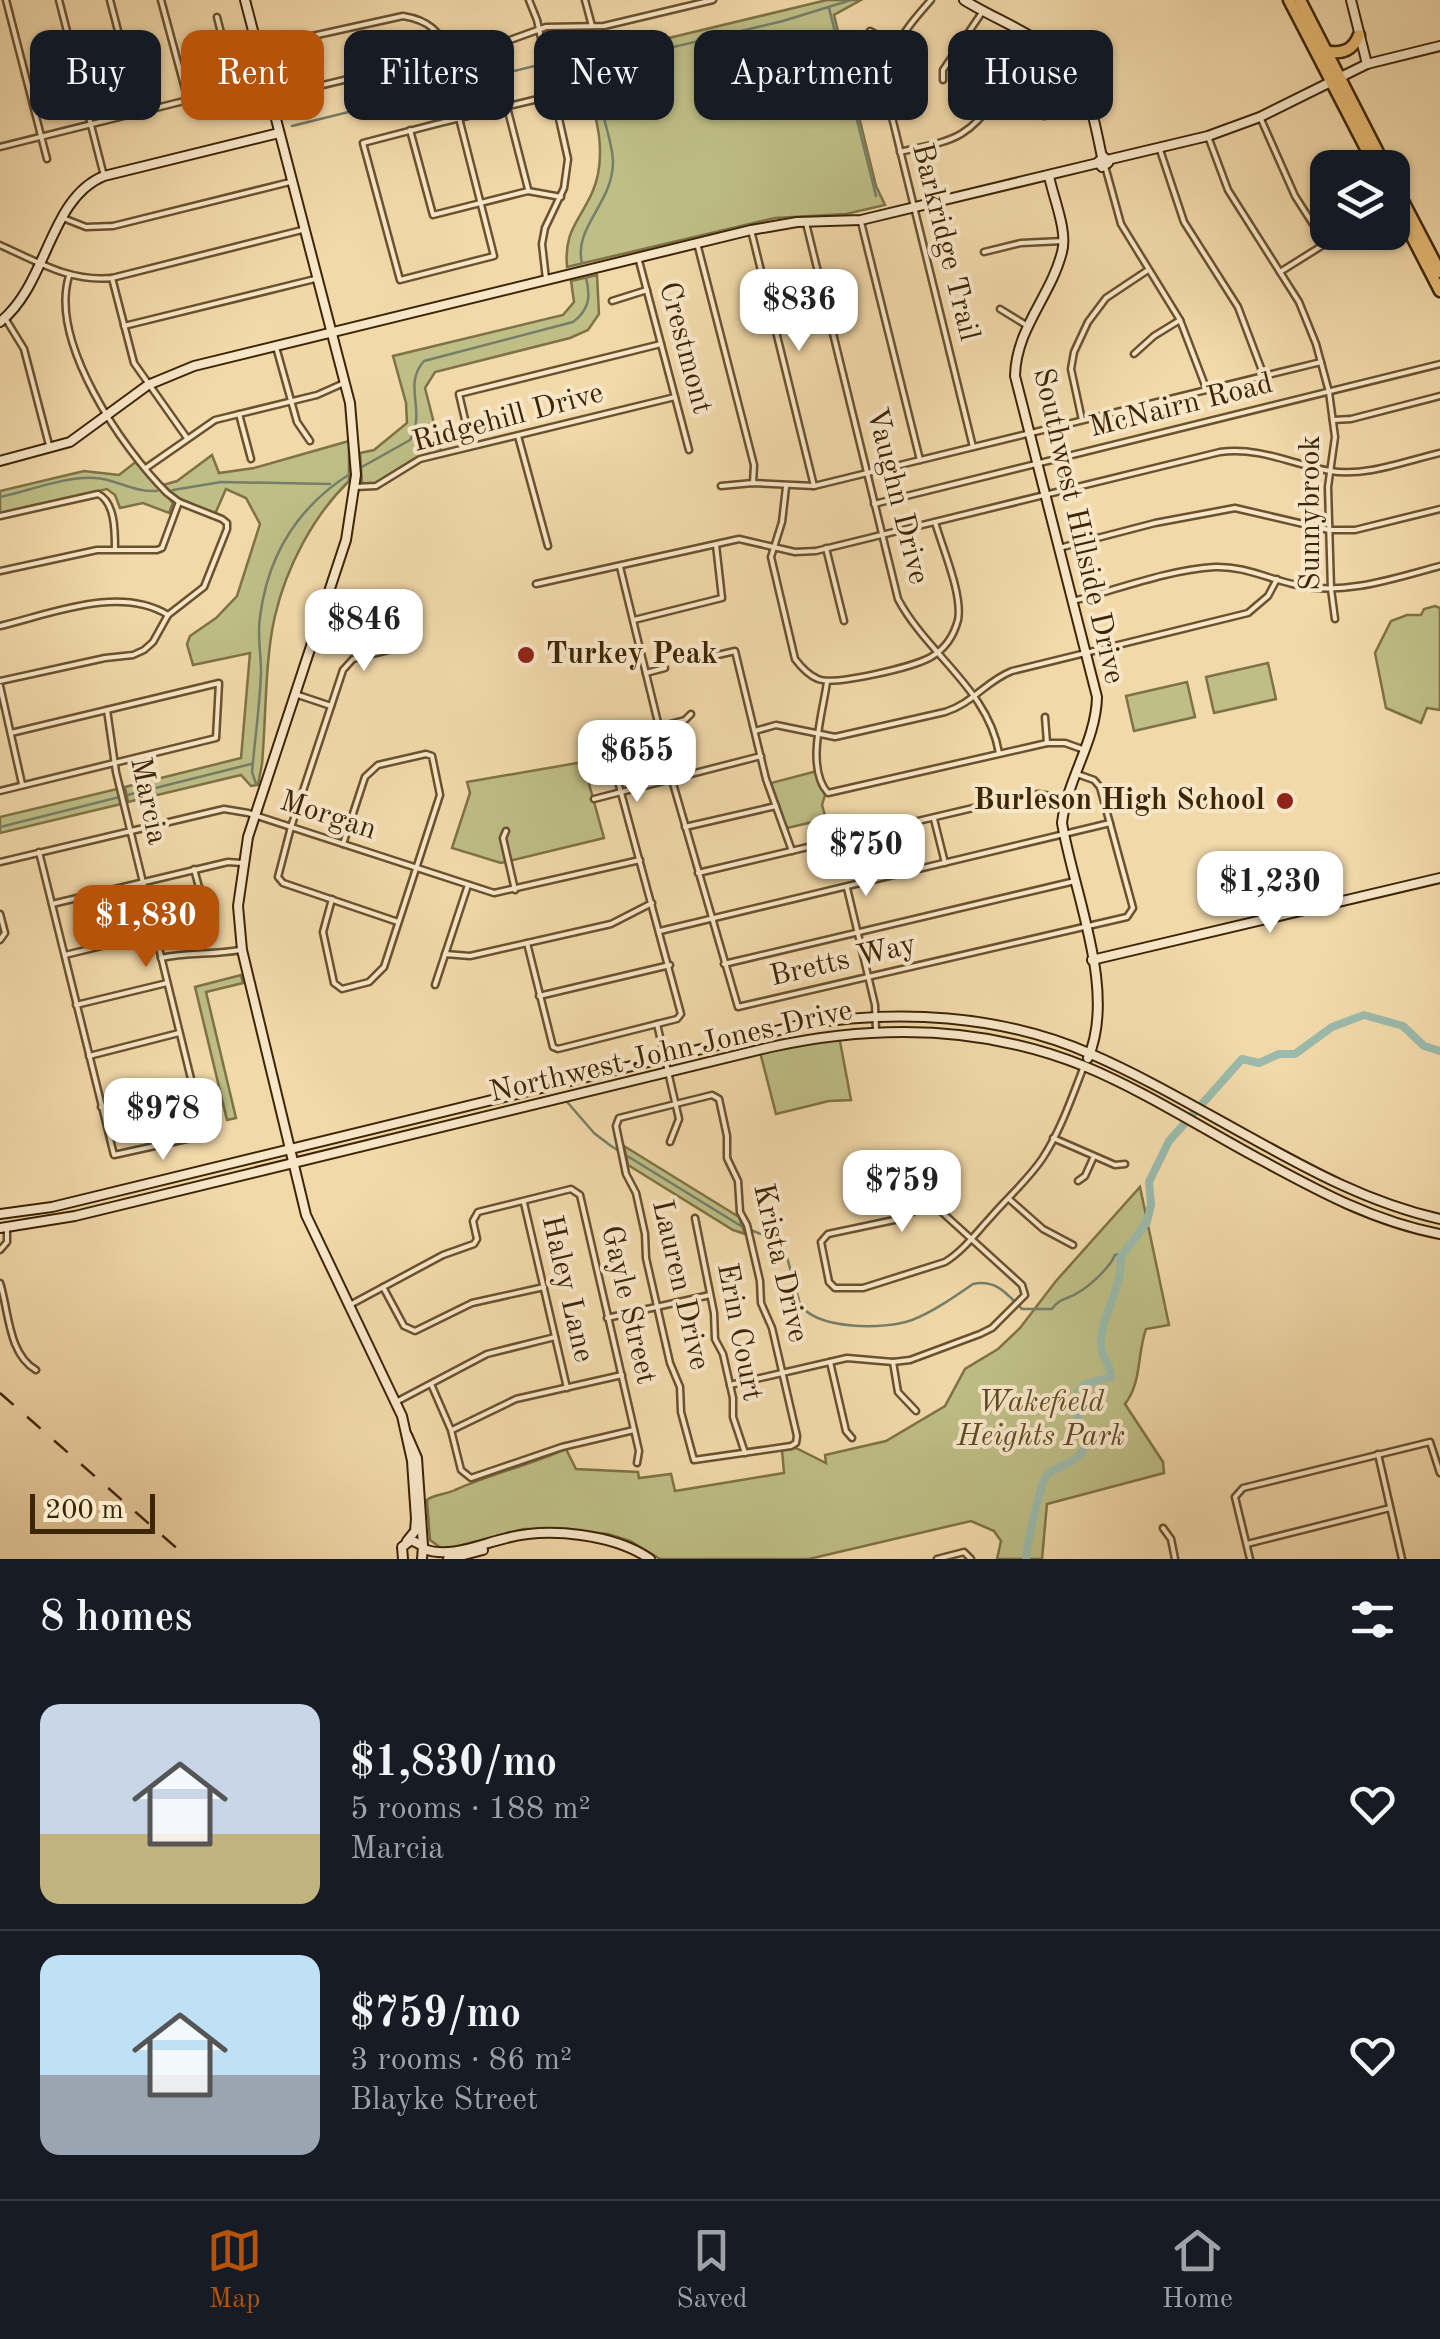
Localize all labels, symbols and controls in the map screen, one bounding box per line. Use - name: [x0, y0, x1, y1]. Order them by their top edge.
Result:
- chip: Buy: [30, 30, 161, 120]
- chip: Rent: [181, 30, 324, 120]
- chip: Filters: [344, 30, 514, 120]
- chip: New: [534, 30, 674, 120]
- chip: Apartment: [694, 30, 928, 120]
- chip: House: [948, 30, 1113, 120]
- street label: Barkridge Trail: [906, 140, 984, 344]
- map controls: [1310, 150, 1410, 250]
- button: layers: [1310, 150, 1410, 250]
- pin: $836: [740, 269, 858, 354]
- street label: Crestmont: [653, 279, 717, 417]
- text: $836: [762, 285, 836, 317]
- street label: Southwest Hillside Drive: [1027, 365, 1129, 687]
- street label: McNairn Road: [1086, 369, 1276, 443]
- street label: Ridgehill Drive: [409, 378, 607, 458]
- street label: Vaughn Drive: [861, 405, 933, 587]
- street label: Sunnybrook: [1296, 435, 1326, 591]
- pin: $846: [305, 589, 423, 674]
- text: $846: [327, 605, 401, 637]
- place label: Turkey Peak: [546, 640, 718, 670]
- marker: Turkey Peak: [515, 644, 537, 666]
- pin: $655: [578, 720, 696, 805]
- text: $655: [600, 736, 674, 768]
- street label: Marcia: [124, 755, 172, 847]
- street label: Morgan: [276, 786, 380, 846]
- place label: Burleson High School: [973, 786, 1265, 816]
- marker: Burleson High School: [1274, 790, 1296, 812]
- pin: $750: [807, 814, 925, 899]
- text: $750: [829, 830, 903, 862]
- pin: $1,230: [1189, 851, 1351, 936]
- text: $1,230: [1219, 867, 1321, 899]
- pin: $1,830: [65, 885, 227, 970]
- text: $1,830: [95, 901, 197, 933]
- street label: Bretts Way: [767, 930, 919, 992]
- street label: Northwest John Jones Drive: [487, 996, 855, 1108]
- pin: $978: [104, 1078, 222, 1163]
- text: $978: [126, 1094, 200, 1126]
- pin: $759: [843, 1150, 961, 1235]
- text: $759: [865, 1166, 939, 1198]
- street label: Krista Drive: [747, 1181, 813, 1345]
- street label: Lauren Drive: [646, 1197, 714, 1373]
- street label: Haley Lane: [536, 1213, 598, 1365]
- street label: Gayle Street: [595, 1223, 661, 1387]
- street label: Erin Court: [711, 1261, 767, 1403]
- park label: Wakefield Heights Park: [956, 1388, 1125, 1452]
- scale bar: [30, 1489, 155, 1534]
- text: 200 m: [45, 1497, 124, 1525]
- icon: filters: [1345, 1592, 1400, 1647]
- text: 8 homes: [40, 1598, 192, 1640]
- text: $1,830/mo: [350, 1743, 557, 1785]
- icon: home: [120, 1744, 240, 1864]
- icon: heart: [1345, 1777, 1400, 1832]
- text: 5 rooms · 188 m²: [350, 1794, 591, 1826]
- text: Marcia: [350, 1834, 444, 1866]
- text: $759/mo: [350, 1994, 521, 2036]
- icon: home: [120, 1995, 240, 2115]
- icon: heart: [1345, 2028, 1400, 2083]
- text: 3 rooms · 86 m²: [350, 2045, 572, 2077]
- text: Blayke Street: [350, 2085, 538, 2117]
- tab: Map: [207, 2223, 262, 2318]
- tab: Saved: [676, 2223, 748, 2318]
- tab: Home: [1162, 2223, 1233, 2318]

